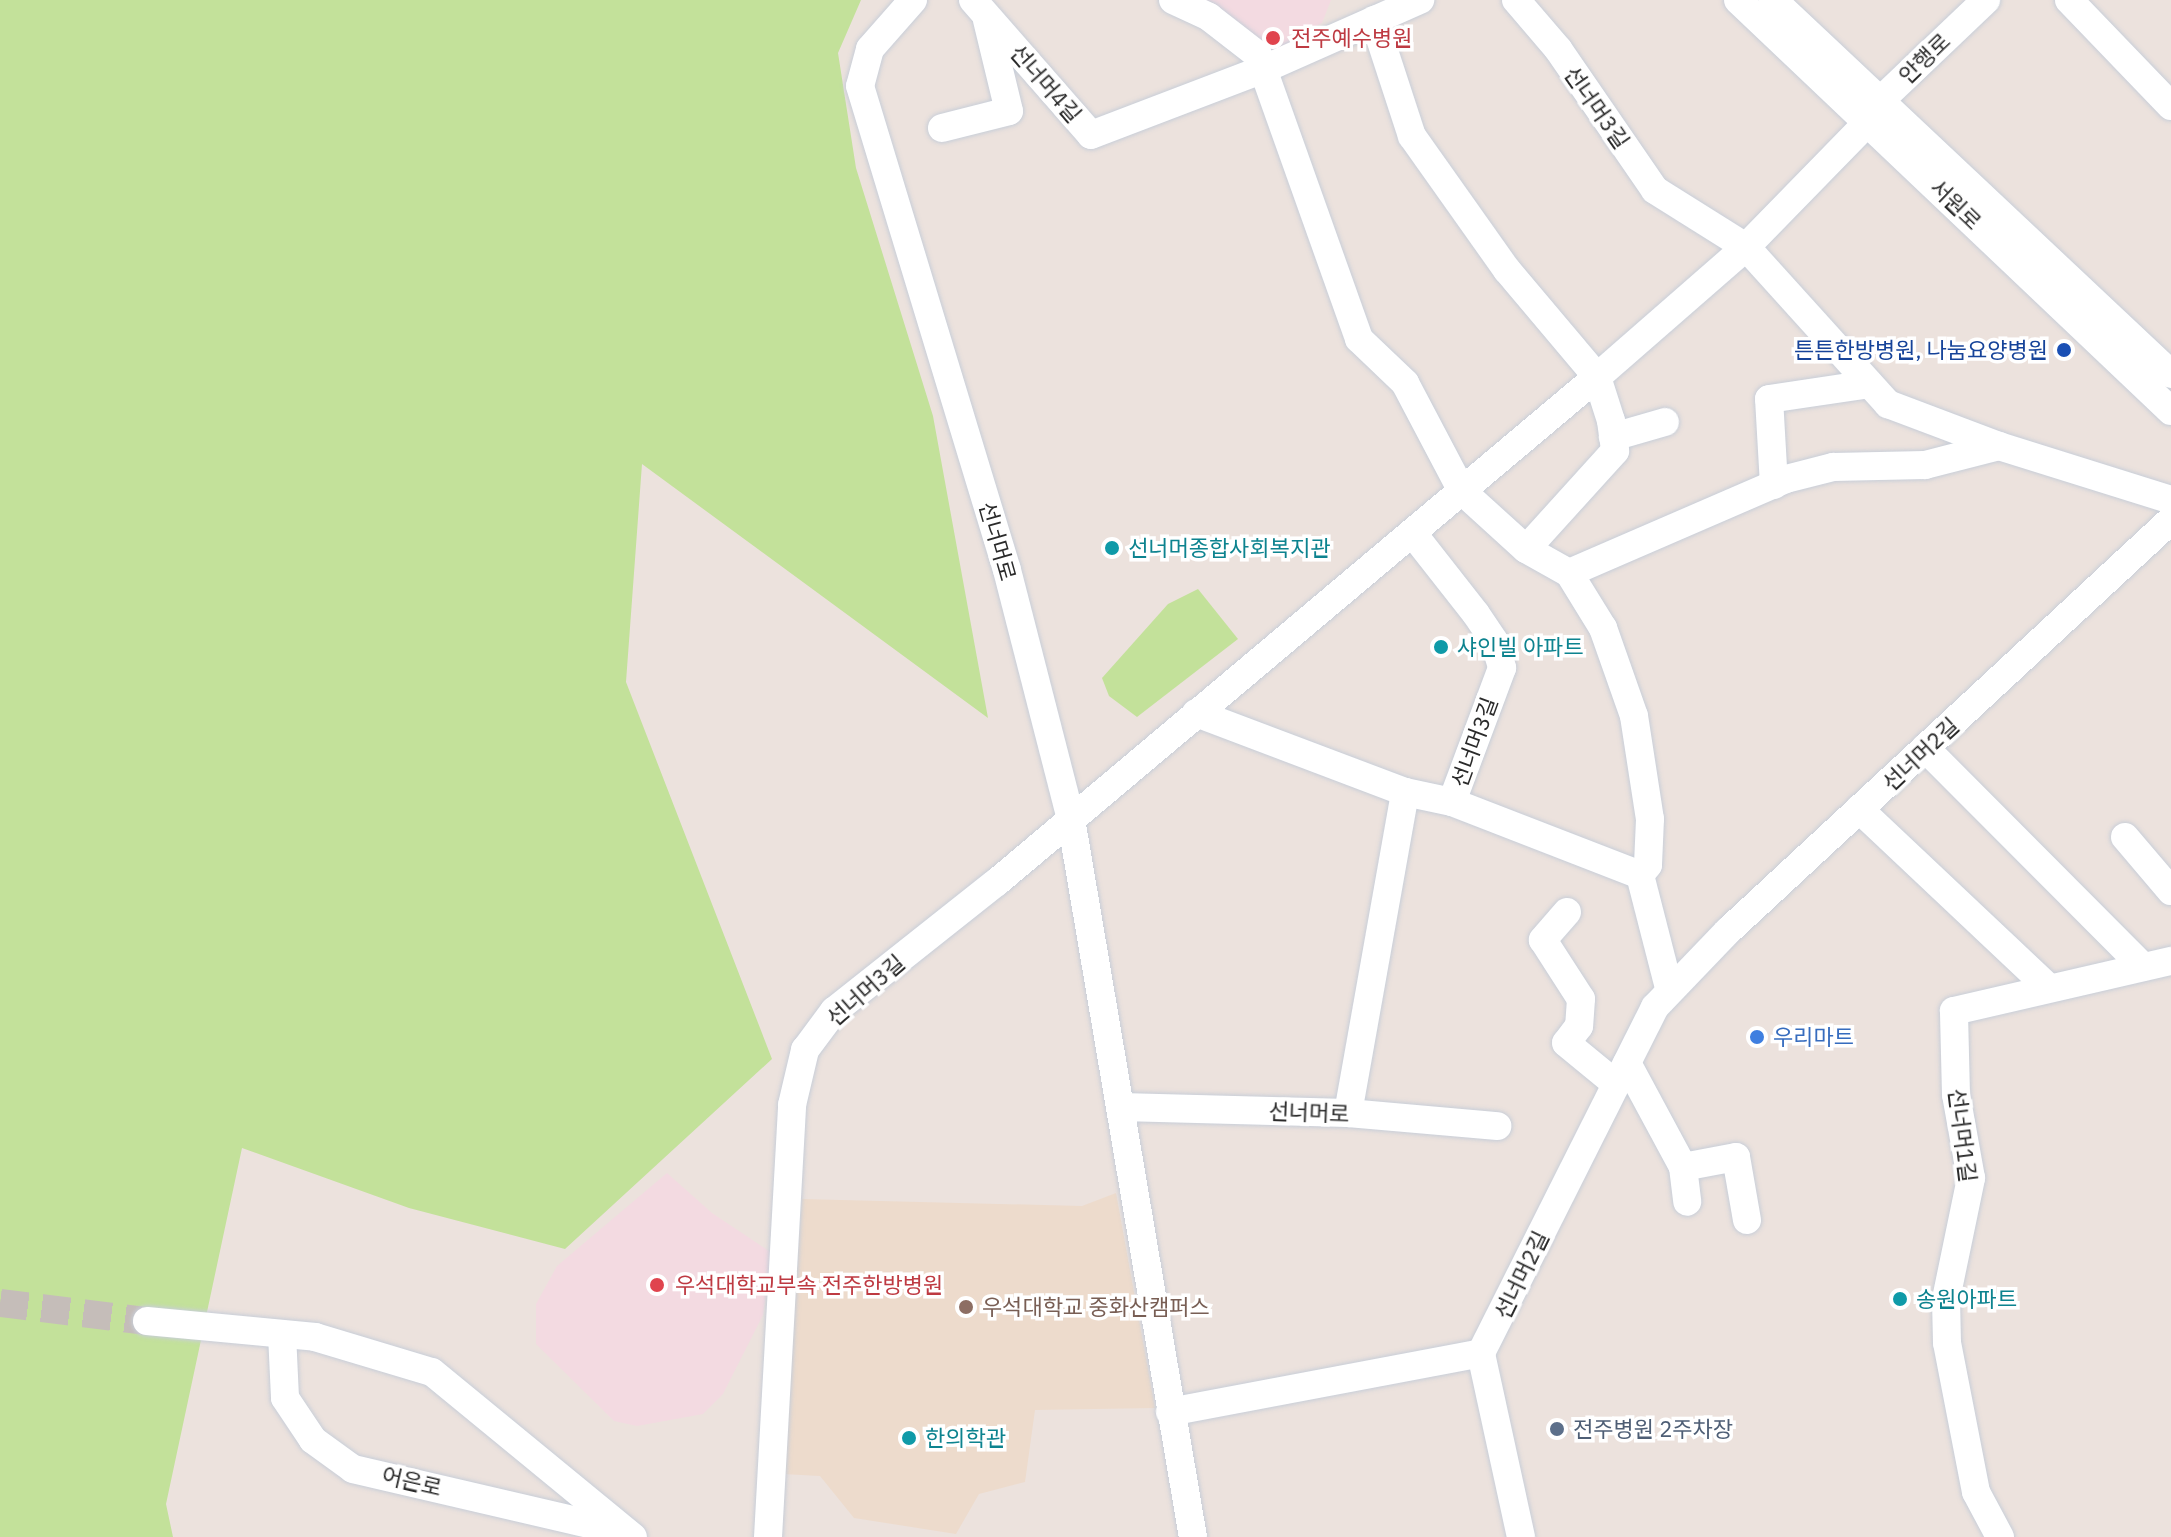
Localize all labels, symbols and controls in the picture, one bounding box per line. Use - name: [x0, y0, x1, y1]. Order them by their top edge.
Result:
- place label: 전주예수병원: [1291, 25, 1412, 51]
- marker: 전주예수병원: [1262, 27, 1284, 49]
- street label: 안행로: [1893, 27, 1955, 89]
- street label: 선너머4길: [1005, 39, 1087, 127]
- street label: 선너머3길: [1559, 61, 1635, 153]
- street label: 서원로: [1925, 173, 1987, 235]
- place label: 튼튼한방병원, 나눔요양병원: [1794, 337, 2048, 363]
- marker: 튼튼한방병원, 나눔요양병원: [2055, 341, 2073, 359]
- street label: 선너머로: [974, 498, 1022, 584]
- place label: 선너머종합사회복지관: [1128, 535, 1330, 561]
- marker: 선너머종합사회복지관: [1103, 539, 1121, 557]
- place label: 샤인빌 아파트: [1457, 634, 1584, 660]
- marker: 샤인빌 아파트: [1432, 638, 1450, 656]
- street label: 선너머3길: [1445, 693, 1503, 791]
- street label: 선너머2길: [1877, 712, 1963, 796]
- street label: 선너머3길: [821, 949, 909, 1031]
- place label: 우리마트: [1773, 1024, 1854, 1050]
- marker: 우리마트: [1748, 1028, 1766, 1046]
- street label: 선너머1길: [1944, 1087, 1982, 1183]
- street label: 선너머로: [1268, 1097, 1350, 1127]
- street label: 선너머2길: [1488, 1227, 1554, 1323]
- place label: 우석대학교부속 전주한방병원: [675, 1272, 943, 1298]
- marker: 우석대학교부속 전주한방병원: [646, 1274, 668, 1296]
- place label: 송원아파트: [1916, 1286, 2017, 1312]
- marker: 송원아파트: [1891, 1290, 1909, 1308]
- place label: 우석대학교 중화산캠퍼스: [982, 1294, 1210, 1320]
- marker: 우석대학교 중화산캠퍼스: [957, 1298, 975, 1316]
- place label: 전주병원 2주차장: [1573, 1416, 1733, 1442]
- marker: 전주병원 2주차장: [1548, 1420, 1566, 1438]
- place label: 한의학관: [925, 1425, 1006, 1451]
- marker: 한의학관: [900, 1429, 918, 1447]
- street label: 어은로: [379, 1461, 445, 1501]

